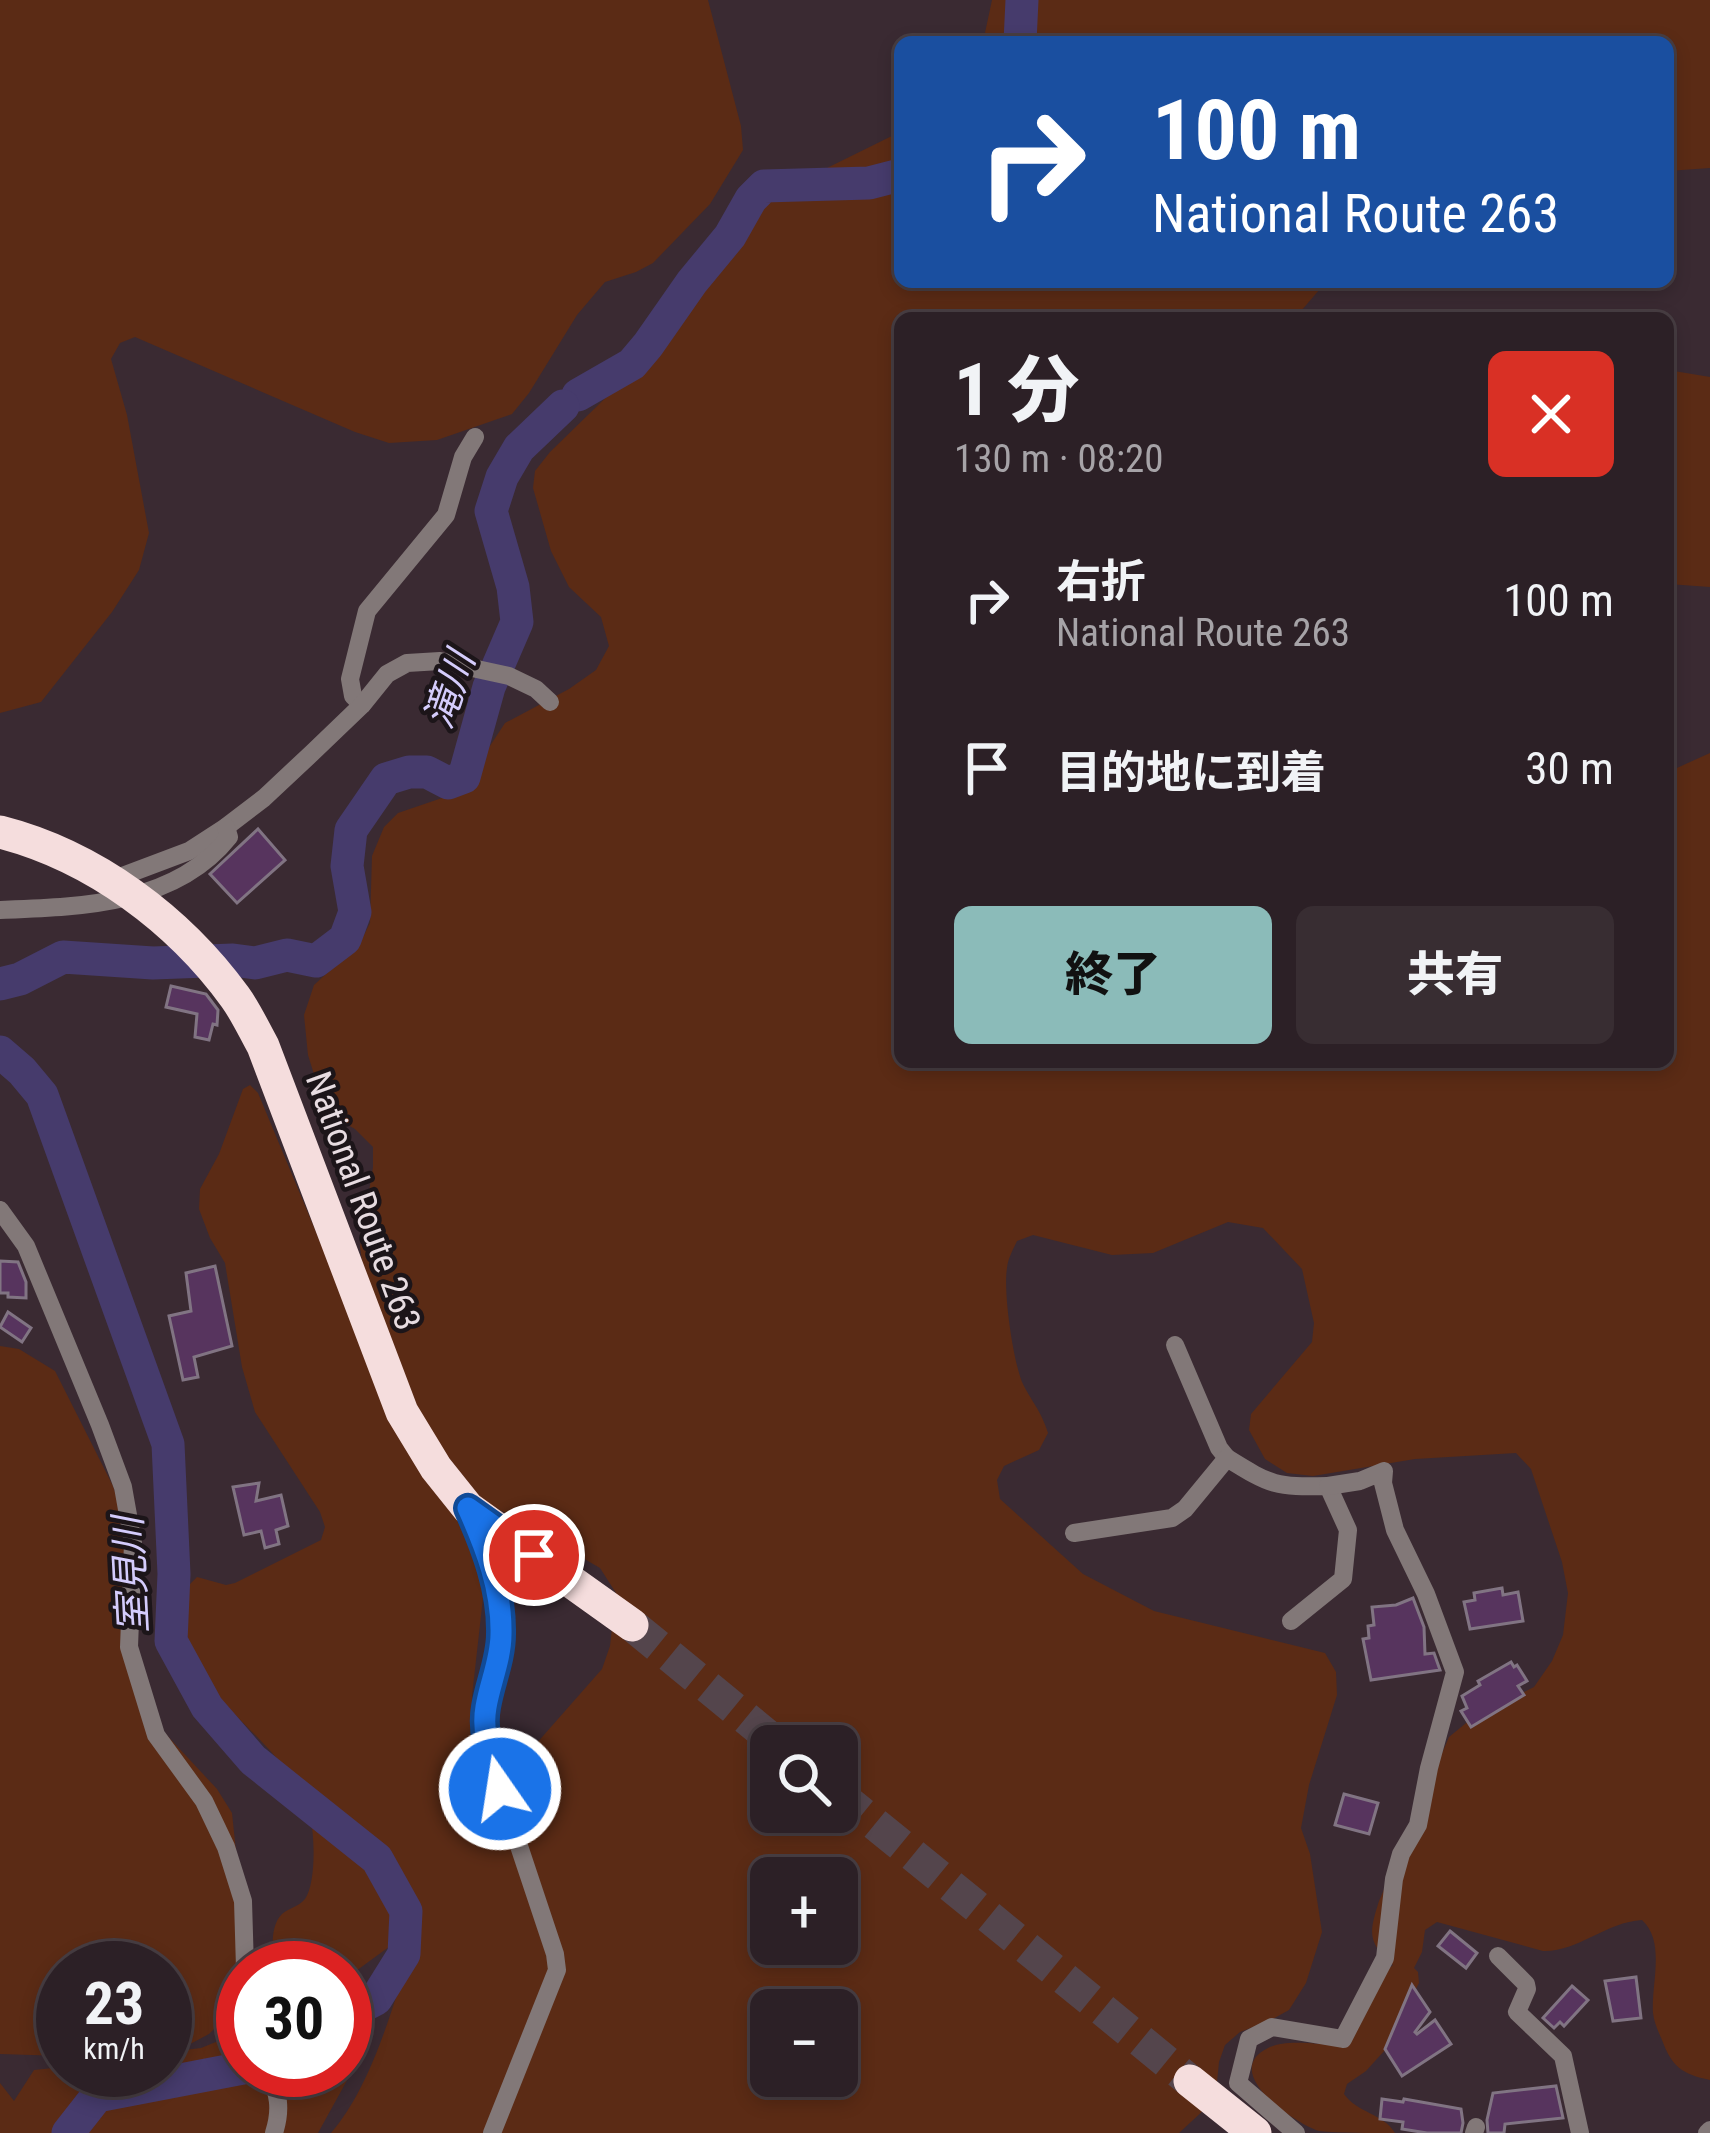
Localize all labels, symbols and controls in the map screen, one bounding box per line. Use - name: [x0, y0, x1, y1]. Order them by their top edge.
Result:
- text: 100 m: [1152, 81, 1361, 180]
- icon: right: [954, 84, 1110, 240]
- text: National Route 263: [1152, 182, 1559, 245]
- text: 1 分: [954, 348, 1079, 433]
- button: close: [1488, 351, 1614, 477]
- text: 130 m · 08:20: [954, 436, 1164, 482]
- text: 右折: [1056, 555, 1146, 608]
- icon: right: [954, 567, 1020, 633]
- text: 100 m: [1503, 574, 1614, 627]
- text: National Route 263: [1056, 610, 1350, 656]
- water label: 滝川: [416, 642, 486, 734]
- icon: arrive: [954, 735, 1020, 801]
- text: 30 m: [1525, 742, 1614, 795]
- text: 目的地に到着: [1056, 746, 1326, 799]
- button: 終了: [954, 906, 1272, 1044]
- button: 共有: [1296, 906, 1614, 1044]
- street label: National Route 263: [297, 1066, 429, 1336]
- pin: [483, 1504, 585, 1606]
- water label: 室見川: [105, 1511, 157, 1635]
- icon: arrive: [501, 1522, 567, 1588]
- map controls: [750, 1725, 858, 2097]
- button: search: [750, 1725, 858, 1833]
- position arrow: [437, 1726, 563, 1852]
- button: +: [750, 1857, 858, 1965]
- speed limit sign: 30: [216, 1941, 372, 2097]
- text: 23: [84, 1968, 144, 2039]
- button: −: [750, 1989, 858, 2097]
- text: km/h: [83, 2031, 145, 2066]

